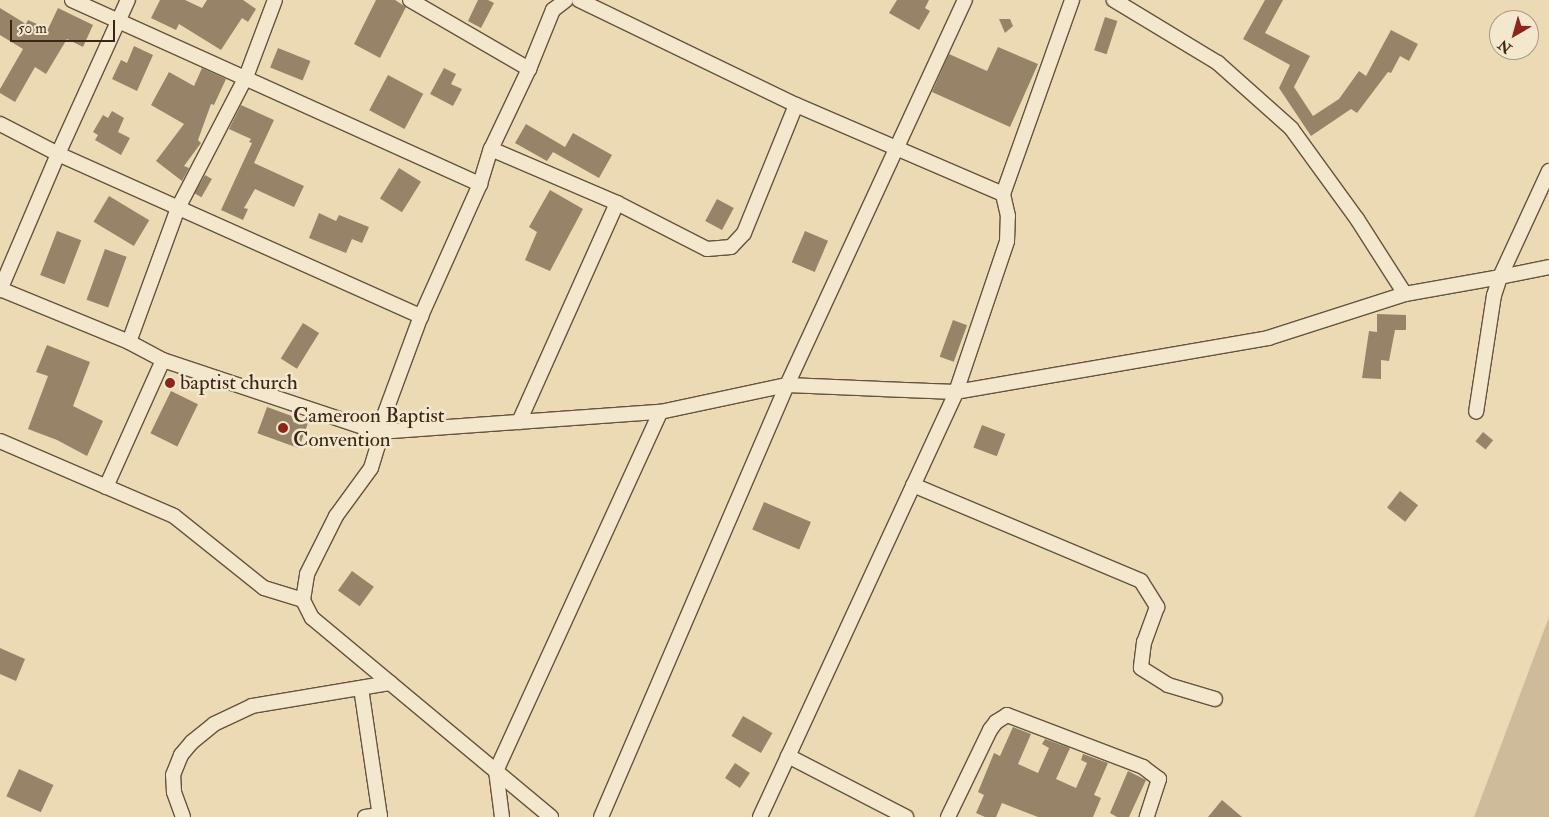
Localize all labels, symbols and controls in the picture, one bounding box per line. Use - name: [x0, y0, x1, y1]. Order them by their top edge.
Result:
- scale bar: [12, 10, 118, 42]
- north arrow: [1489, 10, 1539, 60]
- text: 50 m: [18, 19, 47, 38]
- text: N: [1495, 36, 1515, 57]
- place label: baptist church: [180, 370, 298, 396]
- marker: baptist church: [164, 377, 176, 389]
- place label: Cameroon Baptist Convention: [293, 403, 445, 453]
- marker: Cameroon Baptist Convention: [277, 422, 289, 434]

